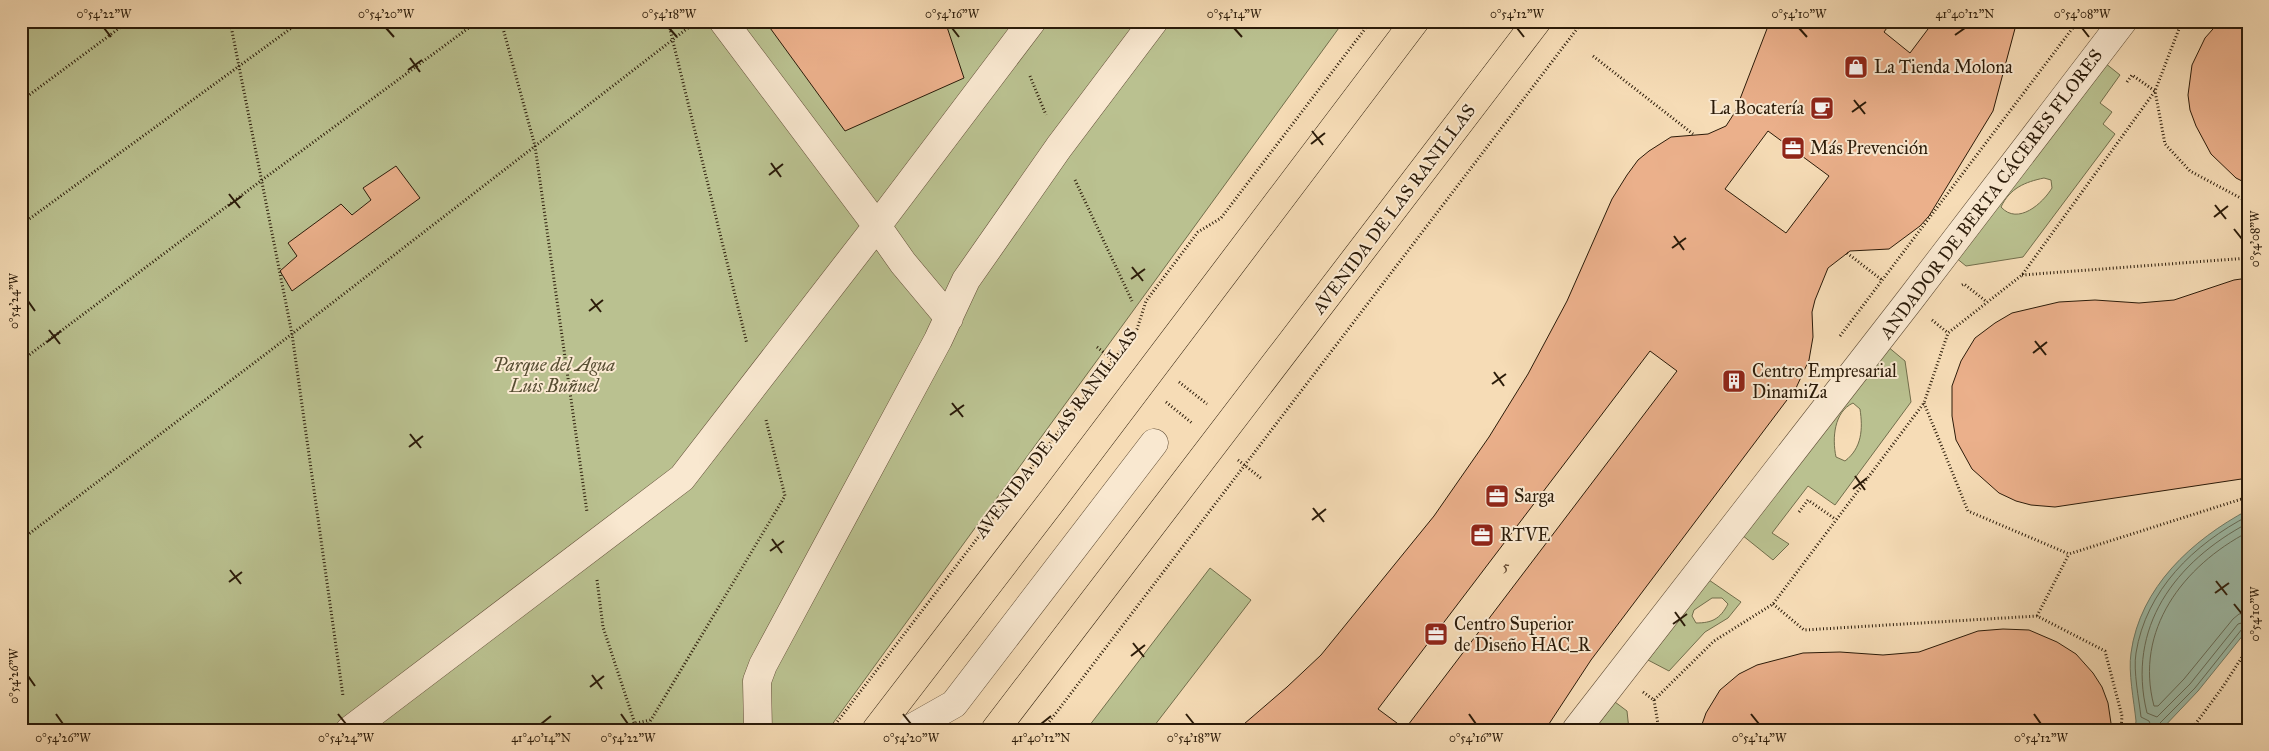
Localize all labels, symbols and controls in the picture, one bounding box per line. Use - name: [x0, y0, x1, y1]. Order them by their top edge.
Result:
- text: 0°54'22"W: [76, 7, 132, 21]
- text: 0°54'20"W: [358, 7, 415, 21]
- text: 0°54'18"W: [642, 7, 697, 21]
- text: 0°54'16"W: [925, 7, 980, 21]
- text: 0°54'14"W: [1207, 7, 1262, 21]
- text: 0°54'12"W: [1490, 7, 1545, 21]
- text: 0°54'10"W: [1772, 7, 1827, 21]
- text: 41°40'12"N: [1936, 7, 1994, 21]
- text: 0°54'08"W: [2054, 7, 2111, 21]
- street label: ANDADOR DE BERTA CÁCERES FLORES: [1873, 44, 2107, 344]
- shop icon: La Tienda Molona: [1843, 54, 1869, 80]
- place label: La Tienda Molona: [1874, 56, 2013, 78]
- cafe icon: La Bocatería: [1809, 95, 1835, 121]
- place label: La Bocatería: [1710, 97, 1804, 119]
- street label: AVENIDA DE LAS RANILLAS: [1307, 100, 1480, 319]
- office icon: Más Prevención: [1780, 135, 1806, 161]
- place label: Más Prevención: [1810, 137, 1928, 159]
- text: 0°54'08"W: [2248, 210, 2262, 267]
- text: 0°54'24"W: [7, 272, 21, 329]
- street label: AVENIDA DE LAS RANILLAS: [969, 324, 1142, 543]
- park label: Parque del Agua Luis Buñuel: [493, 354, 616, 397]
- place label: Centro Empresarial DinamiZa: [1752, 360, 1897, 403]
- building icon: Centro Empresarial DinamiZa: [1721, 368, 1747, 394]
- office icon: Sarga: [1484, 483, 1510, 509]
- place label: Sarga: [1514, 485, 1555, 508]
- office icon: RTVE: [1469, 522, 1495, 548]
- place label: RTVE: [1500, 524, 1550, 546]
- house number: 5: [1503, 557, 1510, 575]
- text: 0°54'10"W: [2248, 586, 2262, 641]
- place label: Centro Superior de Diseño HAC_R: [1454, 613, 1592, 656]
- office icon: Centro Superior de Diseño HAC_R: [1423, 621, 1449, 647]
- text: 0°54'26"W: [7, 648, 21, 704]
- text: 0°54'26"W: [35, 731, 91, 745]
- text: 0°54'24"W: [318, 731, 375, 745]
- text: 41°40'14"N: [511, 731, 571, 745]
- text: 0°54'22"W: [600, 731, 656, 745]
- text: 0°54'20"W: [883, 731, 940, 745]
- text: 41°40'12"N: [1012, 731, 1070, 745]
- text: 0°54'18"W: [1167, 731, 1222, 745]
- text: 0°54'16"W: [1449, 731, 1504, 745]
- text: 0°54'14"W: [1732, 731, 1787, 745]
- text: 0°54'12"W: [2014, 731, 2069, 745]

